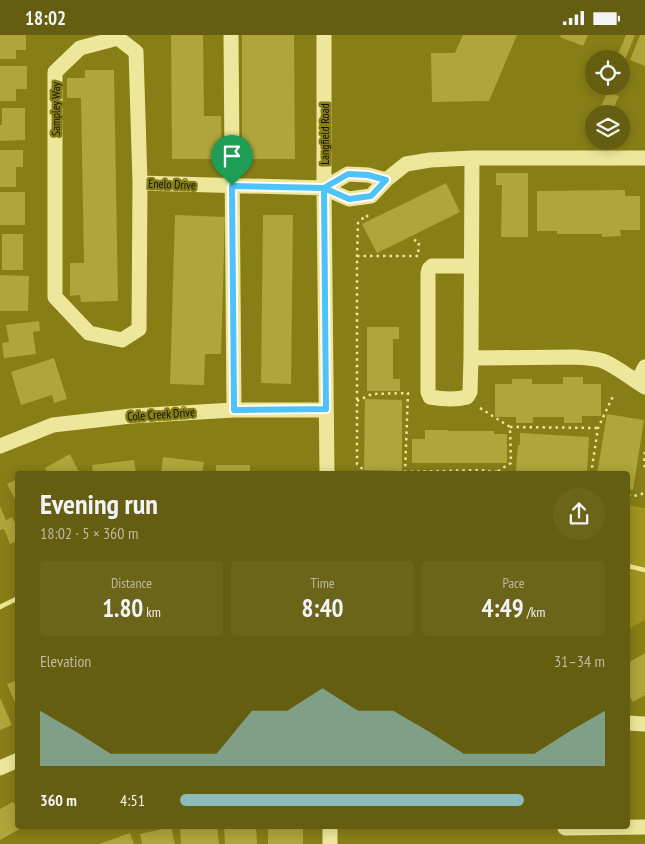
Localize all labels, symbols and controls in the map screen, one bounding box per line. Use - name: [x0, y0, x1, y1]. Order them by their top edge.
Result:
- text: 18:02: [25, 6, 66, 30]
- map controls: [585, 50, 630, 150]
- button: locate: [585, 50, 630, 95]
- street label: Sampley Way: [48, 82, 63, 136]
- street label: Langfield Road: [317, 103, 332, 165]
- button: layers: [585, 105, 630, 150]
- pin: [211, 135, 253, 186]
- icon: arrive: [218, 142, 246, 170]
- street label: Enelo Drive: [148, 176, 196, 192]
- street label: Cole Creek Drive: [127, 404, 195, 424]
- text: Evening run: [40, 485, 158, 522]
- button: share: [553, 488, 605, 540]
- text: 18:02 · 5 × 360 m: [40, 523, 138, 543]
- text: Distance: [111, 574, 152, 592]
- text: Time: [310, 574, 335, 592]
- text: Pace: [502, 574, 525, 592]
- text: 1.80: [102, 592, 143, 624]
- text: 8:40: [301, 592, 344, 624]
- text: 4:49: [482, 592, 524, 624]
- text: km: [143, 603, 161, 621]
- text: /km: [524, 603, 545, 621]
- text: Elevation: [40, 651, 91, 671]
- text: 31–34 m: [554, 651, 605, 671]
- text: 360 m: [40, 790, 77, 810]
- text: 4:51: [120, 790, 145, 810]

